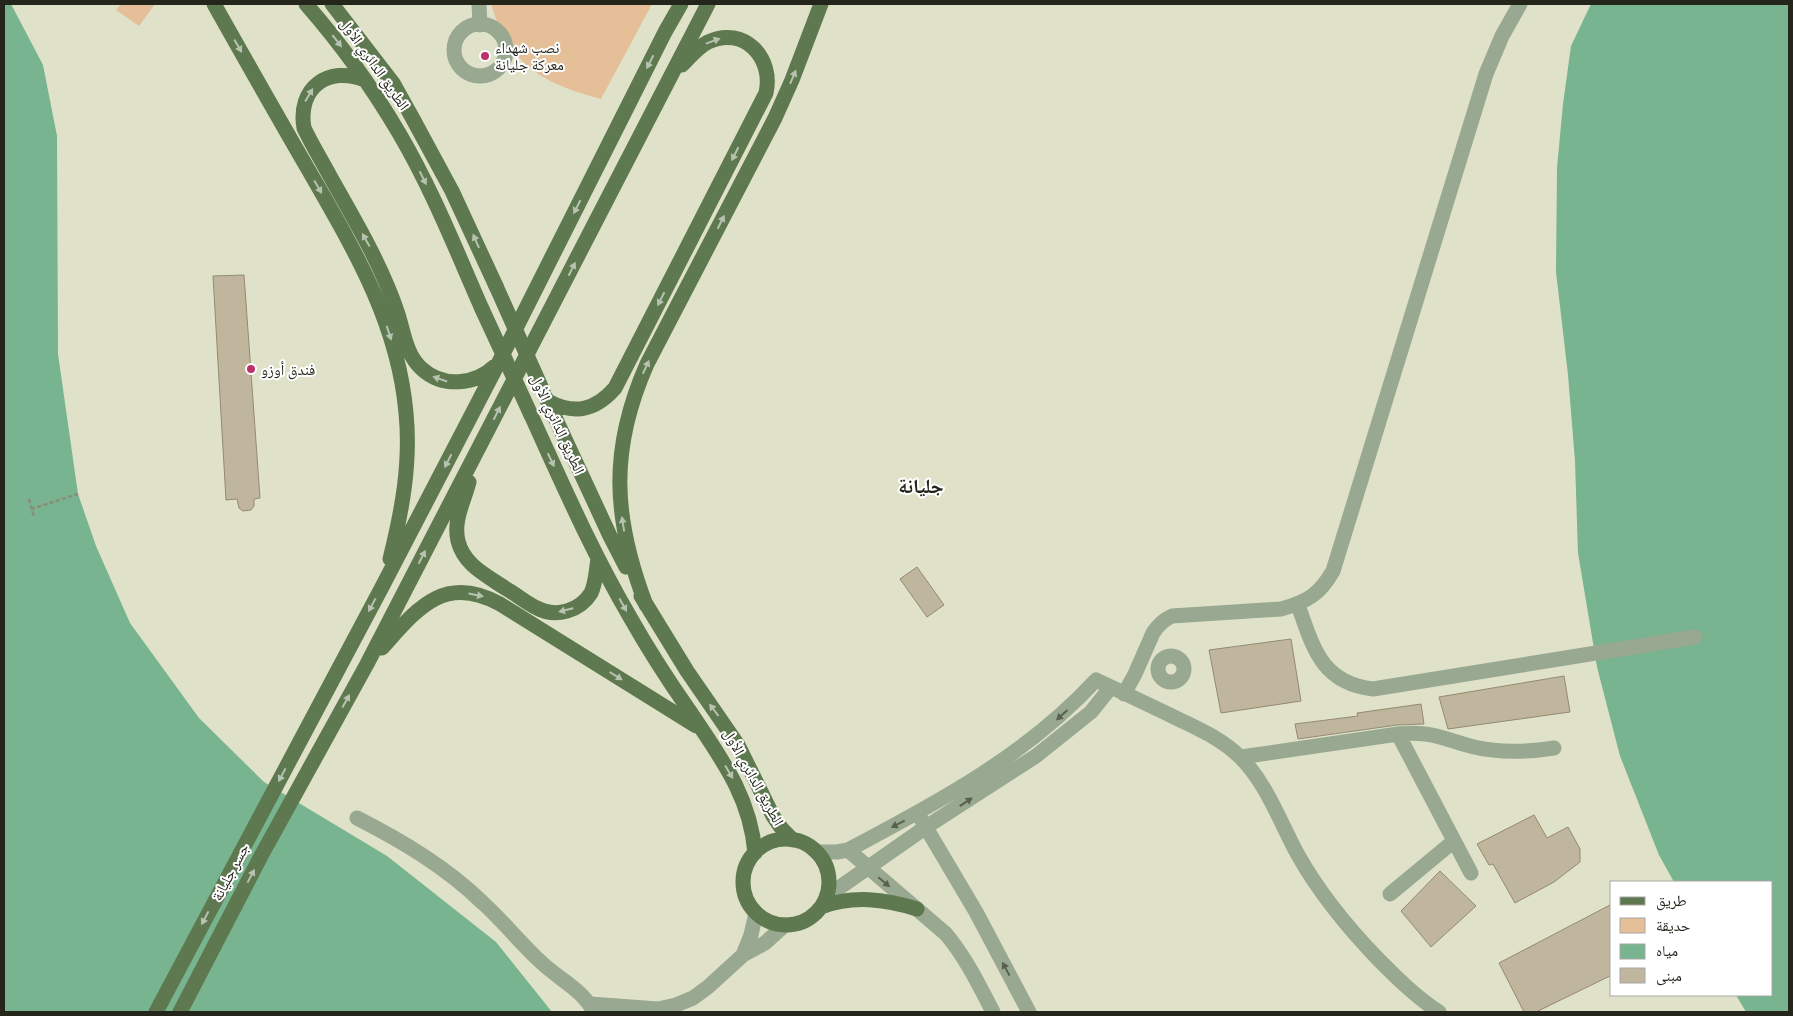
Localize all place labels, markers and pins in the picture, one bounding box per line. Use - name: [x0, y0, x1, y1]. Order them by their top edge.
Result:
- place label: نصب شهداء معركة جليانة: [495, 37, 564, 75]
- marker: نصب شهداء معركة جليانة: [479, 50, 491, 62]
- place label: فندق أوزو: [261, 359, 315, 380]
- marker: فندق أوزو: [245, 363, 257, 375]

